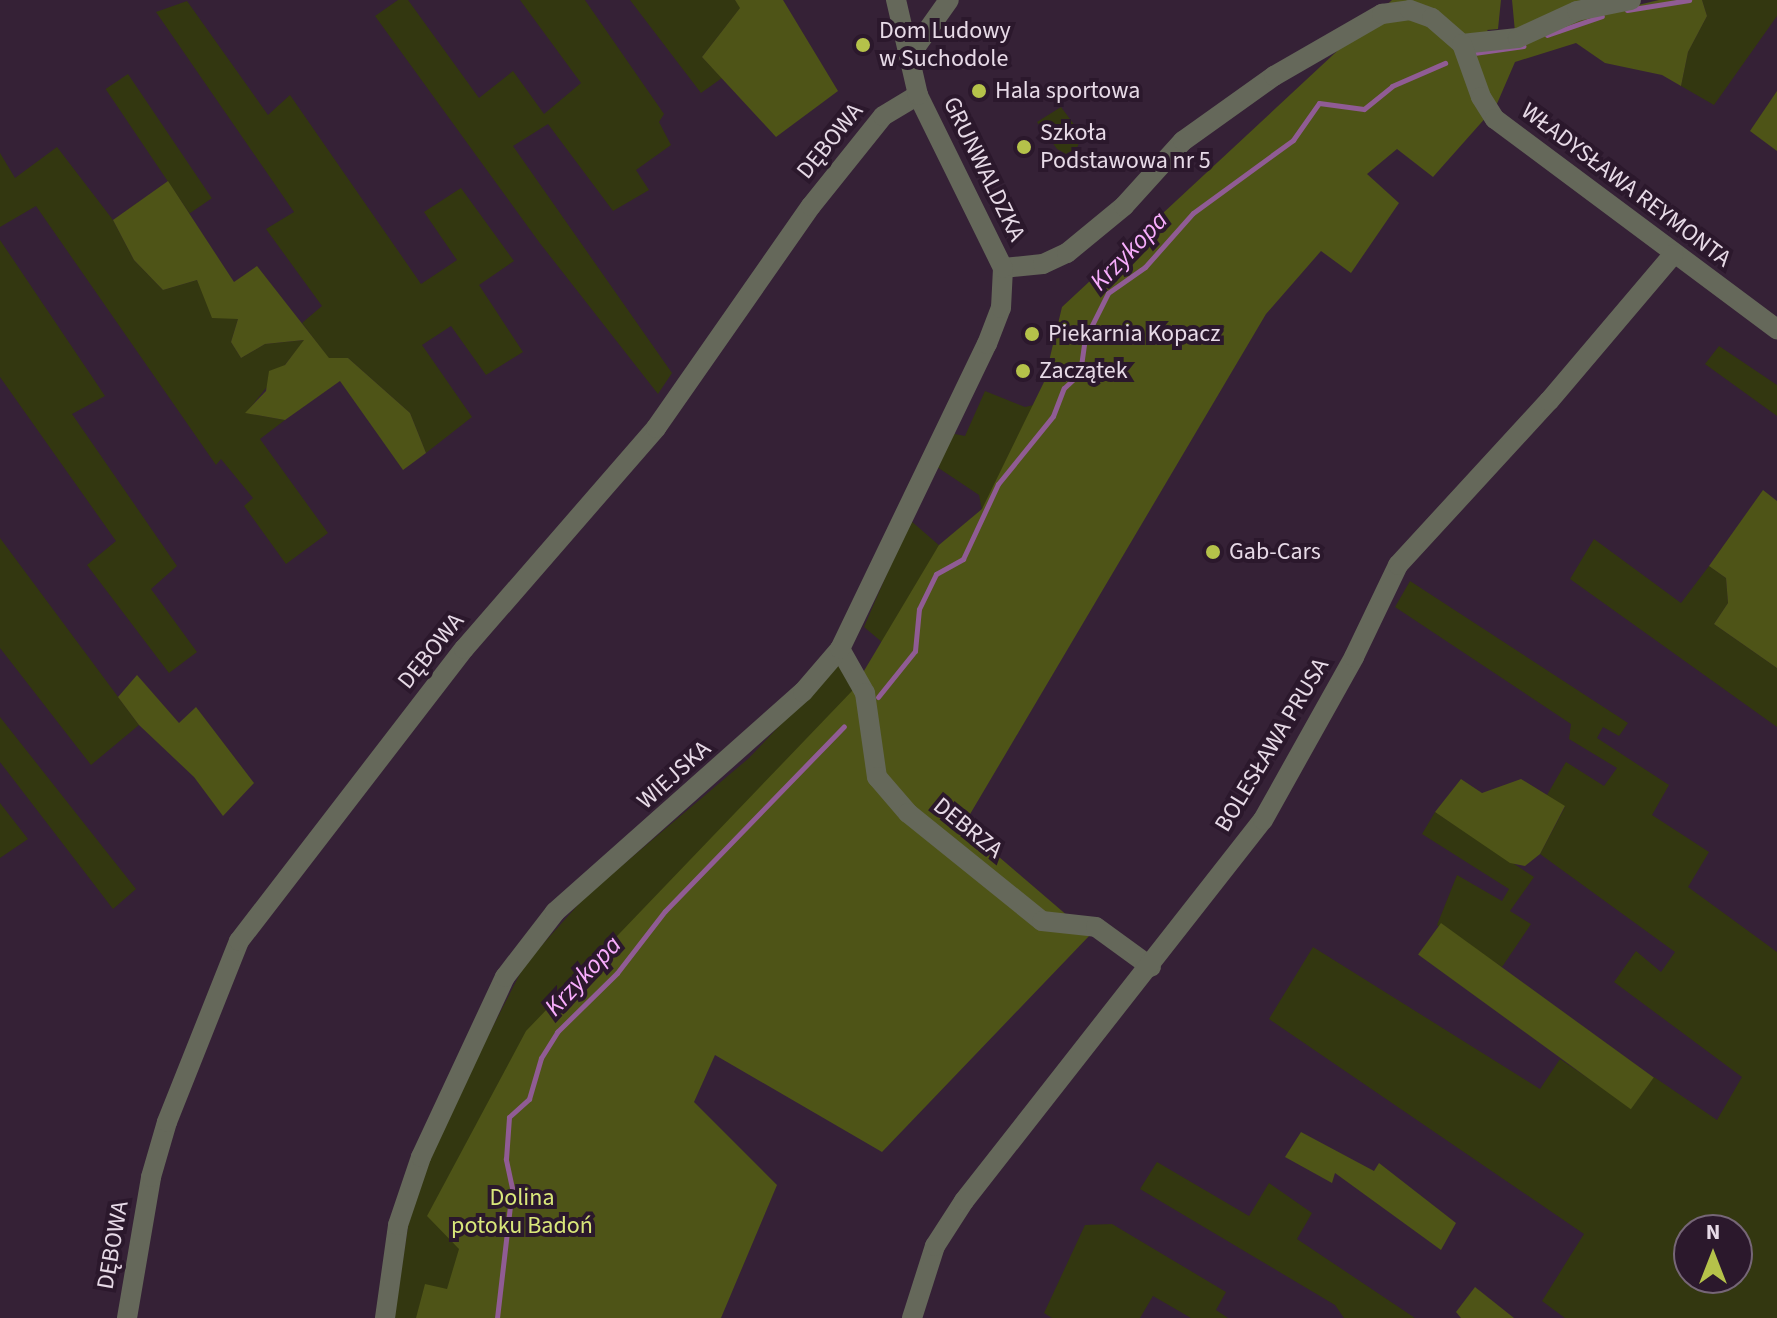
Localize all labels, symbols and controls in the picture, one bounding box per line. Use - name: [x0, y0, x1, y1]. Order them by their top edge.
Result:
- place label: Dom Ludowy w Suchodole: [879, 17, 1011, 73]
- marker: Dom Ludowy w Suchodole: [854, 36, 872, 54]
- place label: Hala sportowa: [995, 77, 1140, 105]
- marker: Hala sportowa: [970, 82, 988, 100]
- street label: GRUNWALDZKA: [937, 92, 1031, 246]
- street label: DĘBOWA: [791, 97, 869, 185]
- street label: WŁADYSŁAWA REYMONTA: [1515, 97, 1737, 273]
- place label: Szkoła Podstawowa nr 5: [1040, 119, 1211, 175]
- marker: Szkoła Podstawowa nr 5: [1015, 138, 1033, 156]
- water label: Krzykopa: [1084, 205, 1174, 297]
- place label: Piekarnia Kopacz: [1048, 320, 1220, 348]
- marker: Piekarnia Kopacz: [1023, 325, 1041, 343]
- place label: Zaczątek: [1039, 357, 1128, 385]
- marker: Zaczątek: [1014, 362, 1032, 380]
- place label: Gab-Cars: [1229, 538, 1321, 566]
- marker: Gab-Cars: [1204, 543, 1222, 561]
- street label: DĘBOWA: [392, 607, 470, 695]
- street label: BOLESŁAWA PRUSA: [1209, 653, 1335, 837]
- street label: WIEJSKA: [631, 735, 717, 815]
- street label: DEBRZA: [928, 791, 1008, 865]
- water label: Krzykopa: [538, 929, 628, 1023]
- park label: Dolina potoku Badoń: [451, 1184, 593, 1240]
- street label: DĘBOWA: [91, 1199, 135, 1291]
- north arrow: [1673, 1214, 1753, 1294]
- text: N: [1706, 1216, 1720, 1248]

